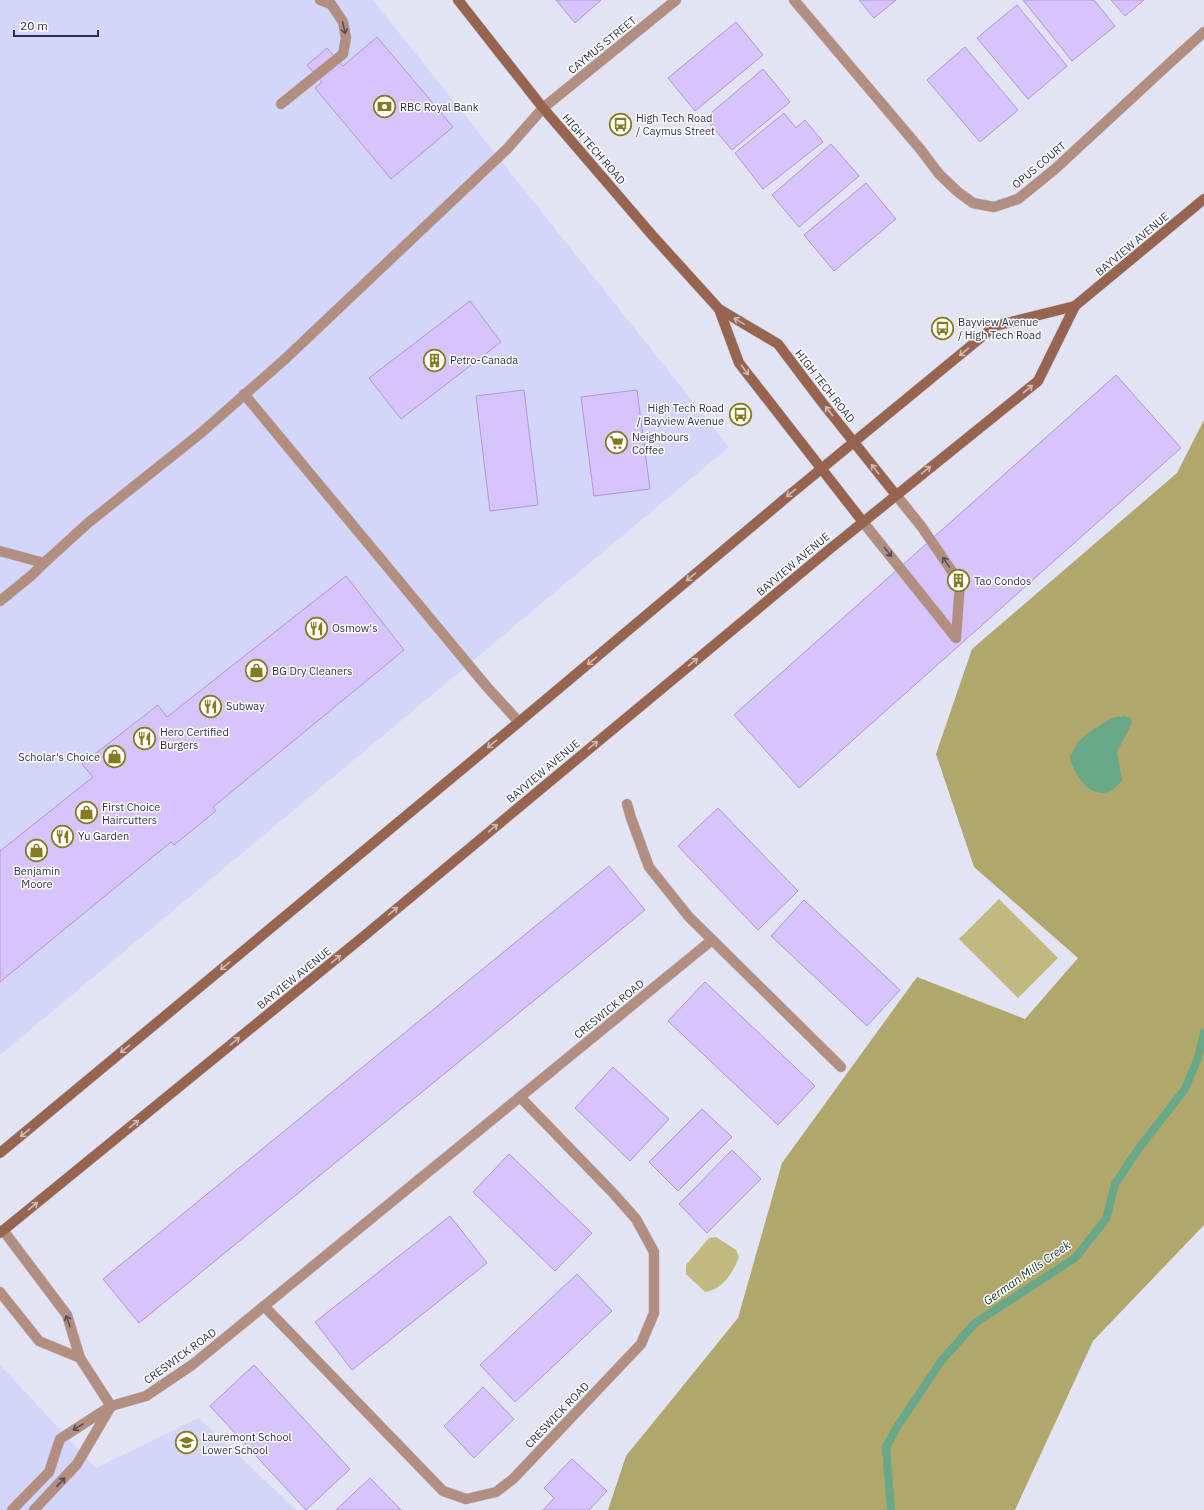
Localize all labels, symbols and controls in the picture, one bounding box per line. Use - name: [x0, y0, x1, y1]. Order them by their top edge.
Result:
- scale bar: [14, 12, 98, 38]
- street label: CAYMUS STREET: [565, 13, 640, 77]
- text: 20 m: [20, 18, 48, 33]
- one-way arrow: [341, 21, 349, 34]
- bank icon: RBC Royal Bank: [371, 94, 397, 120]
- place label: RBC Royal Bank: [400, 100, 479, 114]
- street label: HIGH TECH ROAD: [559, 111, 629, 187]
- bus stop icon: High Tech Road / Caymus Street: [608, 111, 634, 137]
- place label: High Tech Road / Caymus Street: [636, 111, 715, 138]
- street label: OPUS COURT: [1009, 138, 1069, 192]
- street label: BAYVIEW AVENUE: [1093, 209, 1171, 279]
- bus stop icon: Bayview Avenue / High Tech Road: [929, 315, 955, 341]
- place label: Bayview Avenue / High Tech Road: [958, 315, 1041, 342]
- one-way arrow: [733, 316, 745, 324]
- building icon: Petro-Canada: [422, 347, 448, 373]
- street label: HIGH TECH ROAD: [792, 347, 858, 425]
- one-way arrow: [958, 347, 969, 356]
- place label: Petro-Canada: [450, 353, 518, 367]
- one-way arrow: [741, 365, 749, 376]
- one-way arrow: [1022, 385, 1033, 394]
- place label: High Tech Road / Bayview Avenue: [637, 401, 724, 428]
- bus stop icon: High Tech Road / Bayview Avenue: [727, 401, 753, 427]
- one-way arrow: [825, 406, 833, 417]
- supermarket icon: Neighbours Coffee: [603, 430, 629, 456]
- place label: Neighbours Coffee: [632, 430, 689, 457]
- one-way arrow: [870, 463, 879, 474]
- one-way arrow: [921, 466, 932, 475]
- one-way arrow: [786, 489, 796, 498]
- street label: BAYVIEW AVENUE: [754, 529, 832, 599]
- one-way arrow: [883, 547, 892, 558]
- one-way arrow: [942, 557, 950, 568]
- building icon: Tao Condos: [945, 568, 971, 594]
- one-way arrow: [686, 572, 697, 581]
- place label: Tao Condos: [974, 574, 1031, 588]
- restaurant icon: Osmow's: [303, 615, 329, 641]
- place label: Osmow's: [332, 621, 378, 635]
- one-way arrow: [587, 656, 597, 665]
- shop icon: BG Dry Cleaners: [244, 658, 270, 684]
- one-way arrow: [688, 658, 699, 666]
- place label: BG Dry Cleaners: [272, 664, 352, 678]
- restaurant icon: Subway: [198, 693, 224, 719]
- place label: Subway: [226, 699, 265, 713]
- restaurant icon: Hero Certified Burgers: [132, 725, 158, 751]
- place label: Hero Certified Burgers: [160, 725, 229, 752]
- street label: BAYVIEW AVENUE: [504, 736, 582, 806]
- one-way arrow: [487, 740, 498, 749]
- one-way arrow: [588, 741, 599, 750]
- shop icon: Scholar's Choice: [102, 744, 128, 770]
- place label: Scholar's Choice: [18, 750, 100, 764]
- shop icon: First Choice Haircutters: [74, 800, 100, 826]
- place label: First Choice Haircutters: [102, 800, 160, 827]
- restaurant icon: Yu Garden: [49, 823, 75, 849]
- one-way arrow: [488, 824, 499, 833]
- place label: Yu Garden: [78, 829, 129, 843]
- shop icon: Benjamin Moore: [24, 838, 50, 864]
- place label: Benjamin Moore: [14, 864, 60, 891]
- one-way arrow: [388, 907, 399, 916]
- street label: BAYVIEW AVENUE: [254, 944, 334, 1012]
- one-way arrow: [330, 955, 341, 964]
- one-way arrow: [219, 962, 230, 971]
- street label: CRESWICK ROAD: [571, 976, 647, 1042]
- one-way arrow: [229, 1037, 240, 1046]
- one-way arrow: [119, 1045, 130, 1054]
- one-way arrow: [129, 1119, 139, 1128]
- one-way arrow: [19, 1128, 30, 1137]
- one-way arrow: [28, 1201, 39, 1210]
- water label: German Mills Creek: [980, 1237, 1074, 1308]
- one-way arrow: [64, 1315, 72, 1327]
- street label: CRESWICK ROAD: [141, 1325, 219, 1387]
- street label: CRESWICK ROAD: [522, 1379, 592, 1451]
- one-way arrow: [72, 1424, 84, 1432]
- school or university icon: Lauremont School Lower School: [174, 1430, 200, 1456]
- place label: Lauremont School Lower School: [202, 1430, 292, 1457]
- one-way arrow: [56, 1477, 65, 1487]

